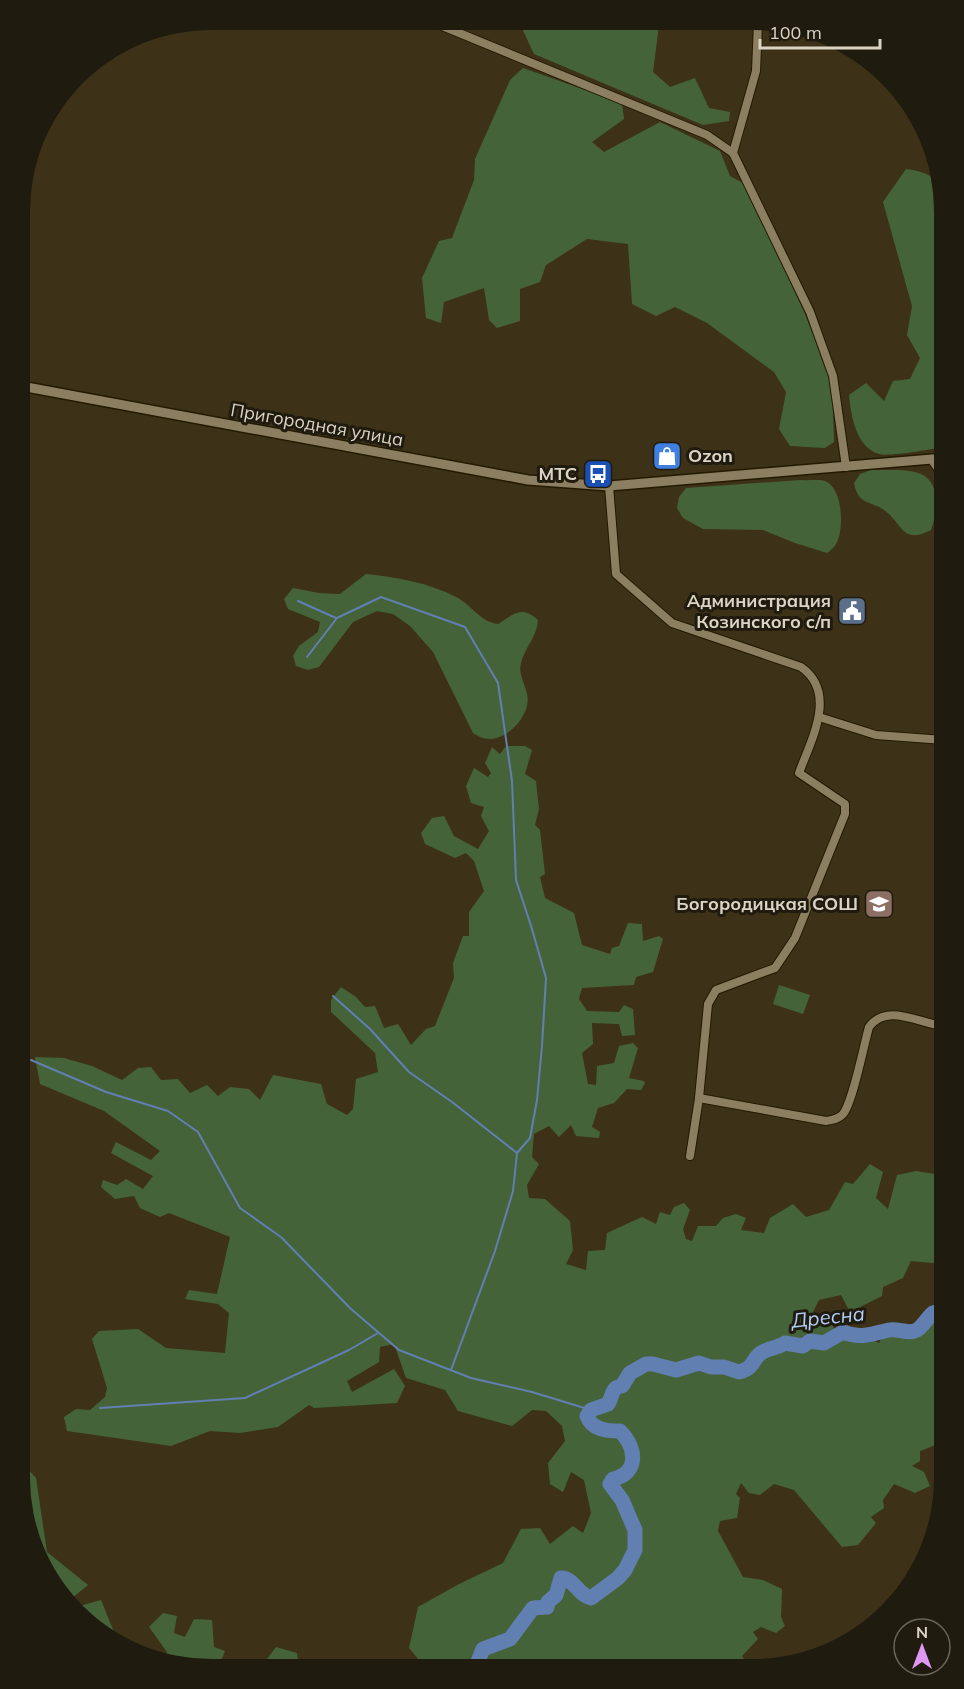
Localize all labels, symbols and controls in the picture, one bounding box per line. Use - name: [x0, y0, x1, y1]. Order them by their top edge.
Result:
- scale bar: [760, 12, 880, 50]
- text: 100 m: [769, 21, 822, 44]
- street label: Пригородная улица: [229, 398, 405, 451]
- shop icon: Ozon: [651, 440, 683, 472]
- place label: Ozon: [688, 444, 733, 467]
- bus stop icon: МТС: [582, 458, 614, 490]
- place label: МТС: [539, 462, 577, 485]
- place label: Администрация Козинского с/п: [687, 589, 831, 633]
- public building icon: Администрация Козинского с/п: [836, 595, 868, 627]
- school or university icon: Богородицкая СОШ: [863, 888, 895, 920]
- place label: Богородицкая СОШ: [676, 892, 858, 915]
- water label: Дресна: [789, 1300, 866, 1333]
- north arrow: [892, 1617, 952, 1677]
- text: N: [916, 1622, 928, 1642]

